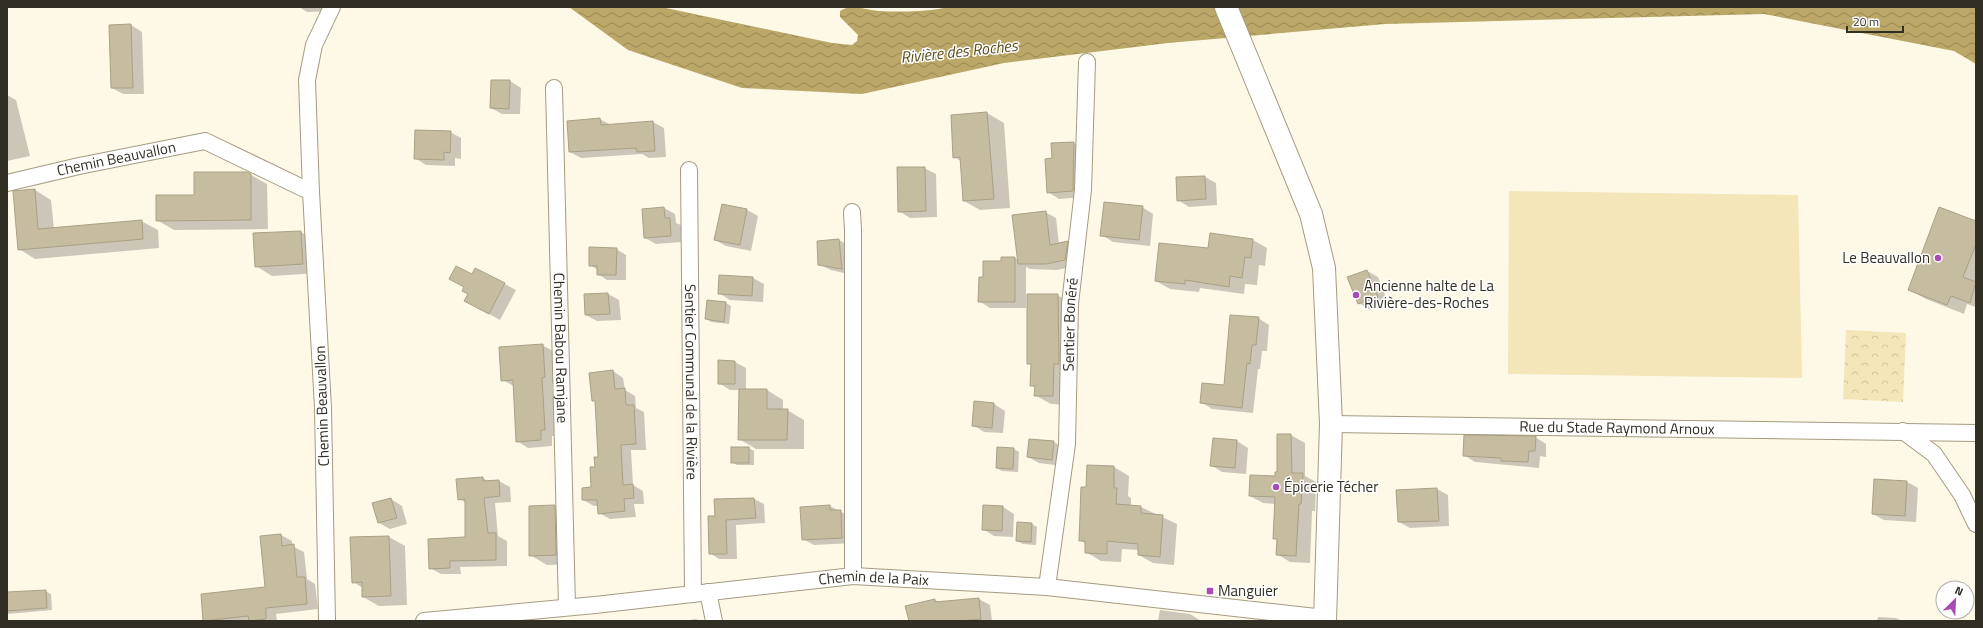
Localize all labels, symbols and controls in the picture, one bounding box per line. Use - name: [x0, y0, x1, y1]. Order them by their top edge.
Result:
- scale bar: [1847, 8, 1903, 34]
- text: 20 m: [1853, 12, 1879, 31]
- water label: Rivière des Roches: [899, 33, 1020, 69]
- street label: Chemin Beauvallon: [54, 135, 178, 182]
- place label: Le Beauvallon: [1842, 246, 1930, 269]
- marker: Le Beauvallon: [1933, 253, 1943, 263]
- street label: Chemin Babou Ramjane: [548, 272, 574, 423]
- place label: Ancienne halte de La Rivière-des-Roches: [1364, 274, 1495, 314]
- street label: Sentier Bonéré: [1057, 276, 1084, 372]
- street label: Sentier Communal de la Rivière: [679, 284, 704, 480]
- marker: Ancienne halte de La Rivière-des-Roches: [1351, 290, 1361, 300]
- street label: Chemin Beauvallon: [308, 345, 335, 467]
- street label: Rue du Stade Raymond Arnoux: [1519, 415, 1715, 440]
- place label: Épicerie Técher: [1284, 475, 1378, 498]
- marker: Épicerie Técher: [1271, 482, 1281, 492]
- street label: Chemin de la Paix: [817, 564, 930, 591]
- place label: Manguier: [1218, 579, 1278, 602]
- north arrow: [1935, 580, 1975, 620]
- text: N: [1952, 582, 1966, 600]
- marker: Manguier: [1205, 586, 1215, 596]

